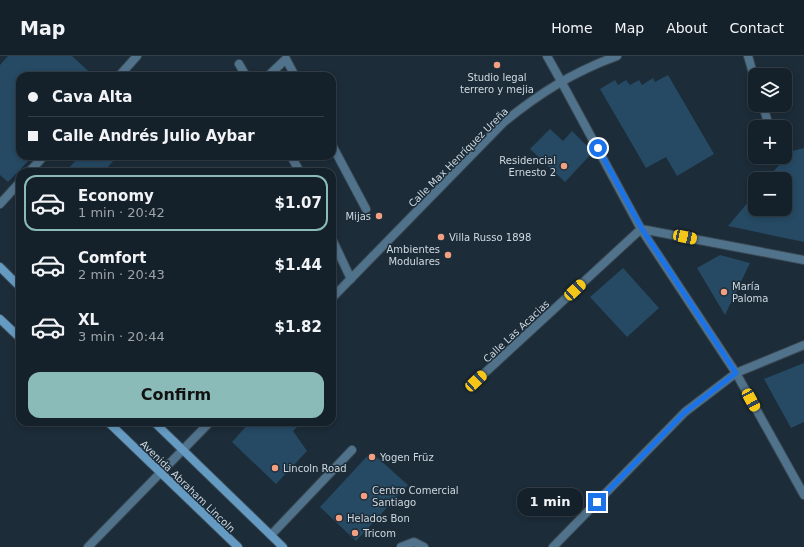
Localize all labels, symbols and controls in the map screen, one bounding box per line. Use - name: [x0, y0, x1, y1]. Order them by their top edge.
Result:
- text: Map: [20, 17, 65, 39]
- text: Home: [551, 20, 593, 36]
- text: Map: [615, 20, 644, 36]
- text: About: [666, 20, 708, 36]
- text: Contact: [730, 20, 784, 36]
- marker: Studio legal terrero y mejia: [492, 60, 502, 70]
- map controls: [748, 68, 792, 216]
- button: layers: [748, 68, 792, 112]
- place label: Studio legal terrero y mejia: [460, 72, 534, 95]
- text: Cava Alta: [52, 88, 132, 106]
- street label: Calle Max Henríquez Ureña: [406, 105, 510, 209]
- button: +: [748, 120, 792, 164]
- text: Calle Andrés Julio Aybar: [52, 127, 255, 145]
- route start: [589, 139, 607, 157]
- place label: Residencial Ernesto 2: [499, 155, 556, 178]
- marker: Residencial Ernesto 2: [559, 161, 569, 171]
- button: −: [748, 172, 792, 216]
- icon: car: [30, 185, 66, 221]
- text: Economy: [78, 187, 154, 205]
- text: $1.07: [275, 194, 322, 212]
- text: 1 min · 20:42: [78, 205, 165, 220]
- place label: Mijas: [345, 211, 371, 222]
- marker: Mijas: [374, 211, 384, 221]
- car: [672, 229, 698, 245]
- marker: Villa Russo 1898: [436, 232, 446, 242]
- place label: Villa Russo 1898: [449, 232, 531, 243]
- place label: Ambientes Modulares: [387, 244, 440, 267]
- icon: car: [30, 247, 66, 283]
- text: Comfort: [78, 249, 146, 267]
- marker: Ambientes Modulares: [443, 250, 453, 260]
- text: $1.44: [275, 256, 322, 274]
- text: 2 min · 20:43: [78, 267, 165, 282]
- car: [562, 277, 588, 303]
- place label: María Paloma: [732, 281, 768, 304]
- marker: María Paloma: [719, 287, 729, 297]
- street label: Calle Las Acacias: [481, 298, 552, 365]
- icon: car: [30, 309, 66, 345]
- text: XL: [78, 311, 99, 329]
- text: $1.82: [275, 318, 322, 336]
- text: 3 min · 20:44: [78, 329, 165, 344]
- car: [463, 368, 489, 394]
- button: Confirm: [28, 372, 324, 418]
- car: [740, 387, 762, 413]
- street label: Avenida Abraham Lincoln: [138, 438, 237, 535]
- marker: Yogen Früz: [367, 452, 377, 462]
- place label: Yogen Früz: [379, 452, 434, 463]
- marker: Lincoln Road: [270, 463, 280, 473]
- place label: Lincoln Road: [283, 463, 347, 474]
- place label: Centro Comercial Santiago: [372, 485, 459, 508]
- callout: 1 min: [517, 488, 583, 516]
- marker: Centro Comercial Santiago: [359, 491, 369, 501]
- route end: [588, 493, 606, 511]
- text: 1 min: [530, 494, 570, 509]
- marker: Helados Bon: [334, 513, 344, 523]
- place label: Helados Bon: [347, 513, 410, 524]
- marker: Tricom: [350, 528, 360, 538]
- place label: Tricom: [362, 528, 396, 539]

